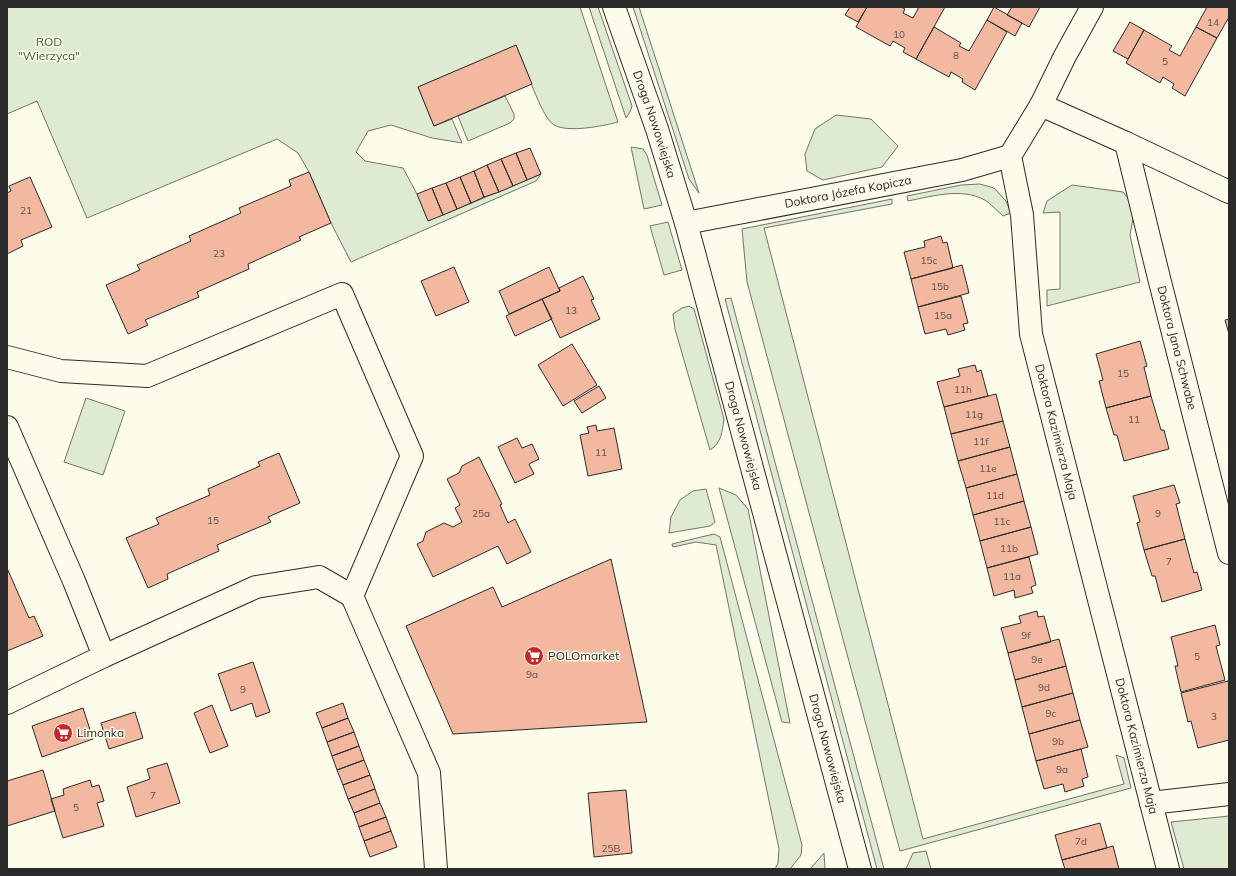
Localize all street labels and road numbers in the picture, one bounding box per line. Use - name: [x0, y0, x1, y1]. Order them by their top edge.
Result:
- street label: Droga Nowowiejska: [630, 68, 680, 180]
- street label: Doktora Józefa Kopicza: [783, 172, 913, 211]
- street label: Doktora Jana Schwabe: [1154, 284, 1200, 411]
- street label: Doktora Kazimierza Maja: [1032, 362, 1081, 502]
- street label: Droga Nowowiejska: [722, 379, 766, 492]
- street label: Doktora Kazimierza Maja: [1112, 676, 1162, 815]
- street label: Droga Nowowiejska: [806, 692, 850, 805]

